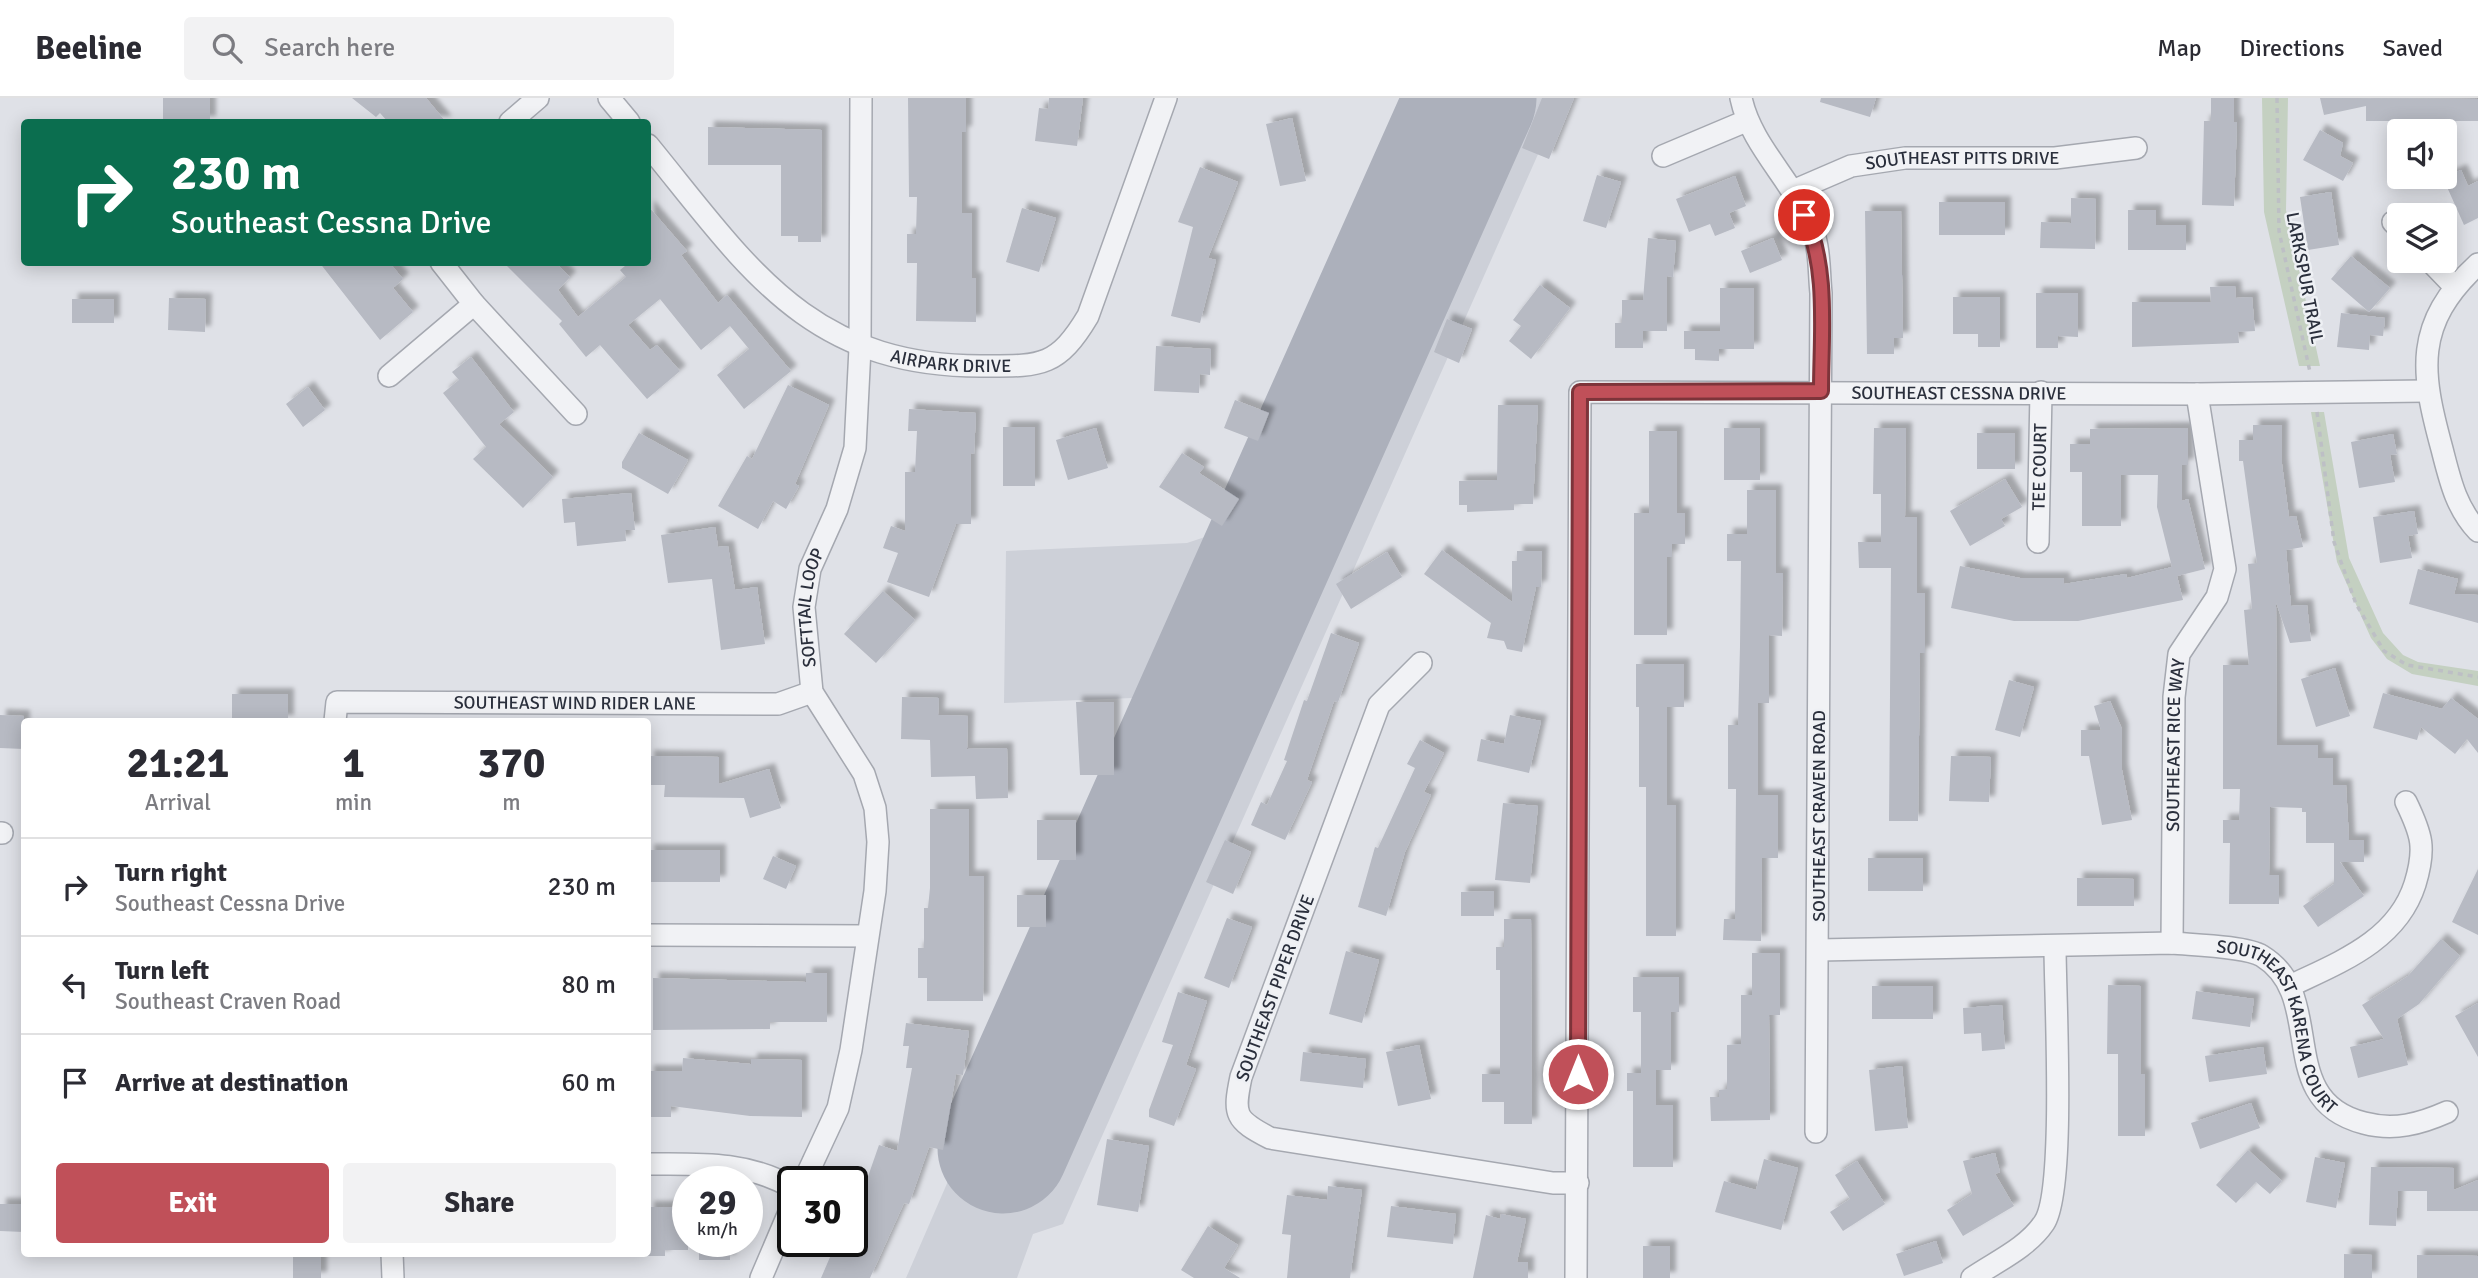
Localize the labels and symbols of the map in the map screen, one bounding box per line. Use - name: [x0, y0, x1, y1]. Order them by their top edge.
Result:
- street label: SOUTHEAST PITTS DRIVE: [1864, 147, 2060, 175]
- pin: [1774, 185, 1834, 245]
- street label: LARKSPUR TRAIL: [2281, 210, 2329, 346]
- street label: AIRPARK DRIVE: [888, 345, 1012, 377]
- street label: SOUTHEAST CESSNA DRIVE: [1851, 382, 2067, 405]
- street label: TEE COURT: [2028, 423, 2051, 511]
- street label: SOFTTAIL LOOP: [793, 545, 829, 668]
- street label: SOUTHEAST RICE WAY: [2162, 657, 2189, 832]
- street label: SOUTHEAST WIND RIDER LANE: [454, 692, 696, 715]
- street label: SOUTHEAST CRAVEN ROAD: [1808, 710, 1830, 922]
- street label: SOUTHEAST PIPER DRIVE: [1231, 892, 1319, 1084]
- street label: SOUTHEAST KARENA COURT: [2215, 935, 2342, 1118]
- position arrow: [1541, 1037, 1615, 1111]
- speed limit sign: 30: [777, 1166, 868, 1257]

